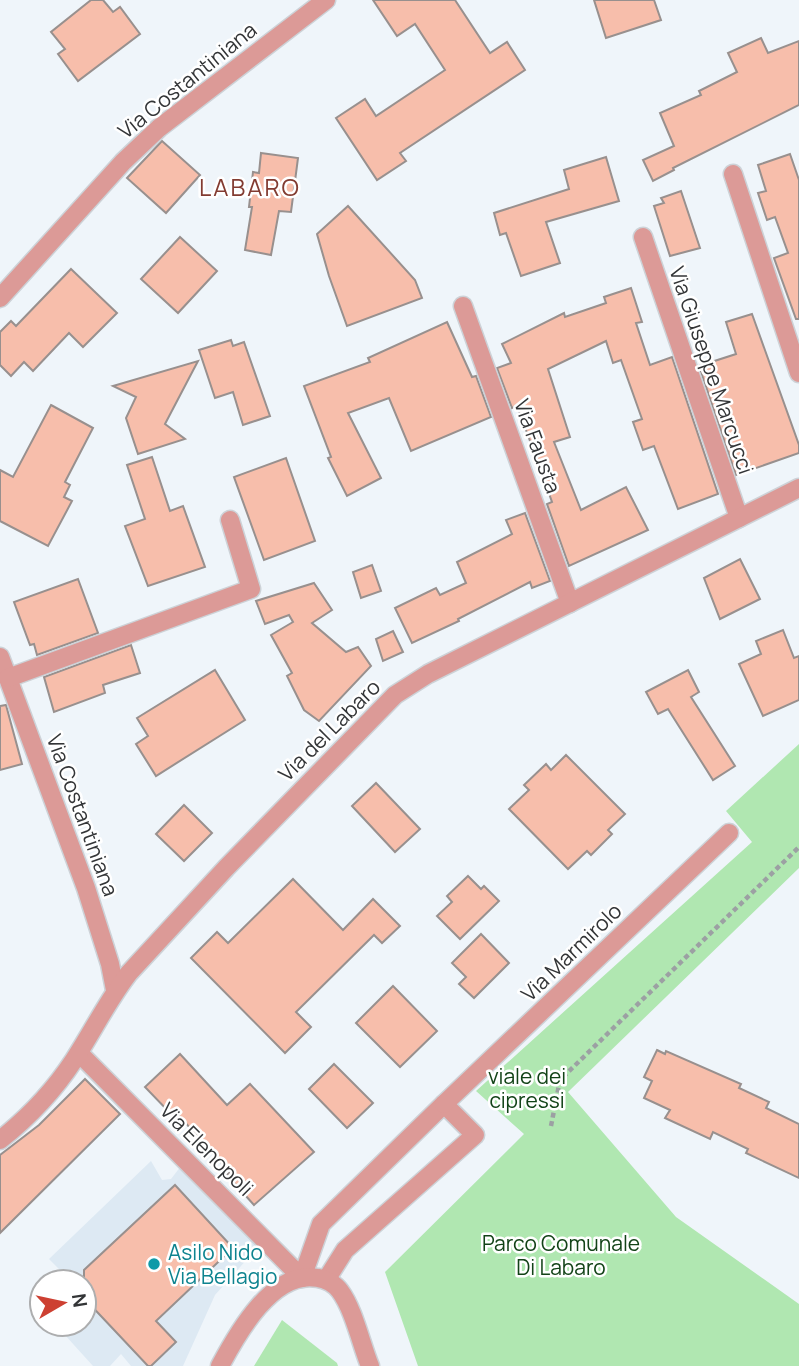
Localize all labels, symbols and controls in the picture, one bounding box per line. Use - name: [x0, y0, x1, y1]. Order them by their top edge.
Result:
- street label: Via Costantiniana: [112, 15, 262, 145]
- district label: LABARO: [199, 170, 301, 203]
- street label: Via Giuseppe Marcucci: [663, 262, 761, 478]
- street label: Via Fausta: [508, 395, 568, 497]
- street label: Via del Labaro: [272, 673, 386, 787]
- street label: Via Costantiniana: [41, 730, 125, 900]
- street label: Via Marmirolo: [515, 897, 627, 1007]
- park label: viale dei cipressi: [488, 1062, 566, 1114]
- street label: Via Elenopoli: [154, 1096, 260, 1202]
- park label: Parco Comunale Di Labaro: [482, 1229, 640, 1281]
- place label: Asilo Nido Via Bellagio: [168, 1238, 277, 1290]
- marker: Asilo Nido Via Bellagio: [146, 1256, 162, 1272]
- north arrow: [28, 1268, 98, 1338]
- text: N: [66, 1292, 94, 1309]

